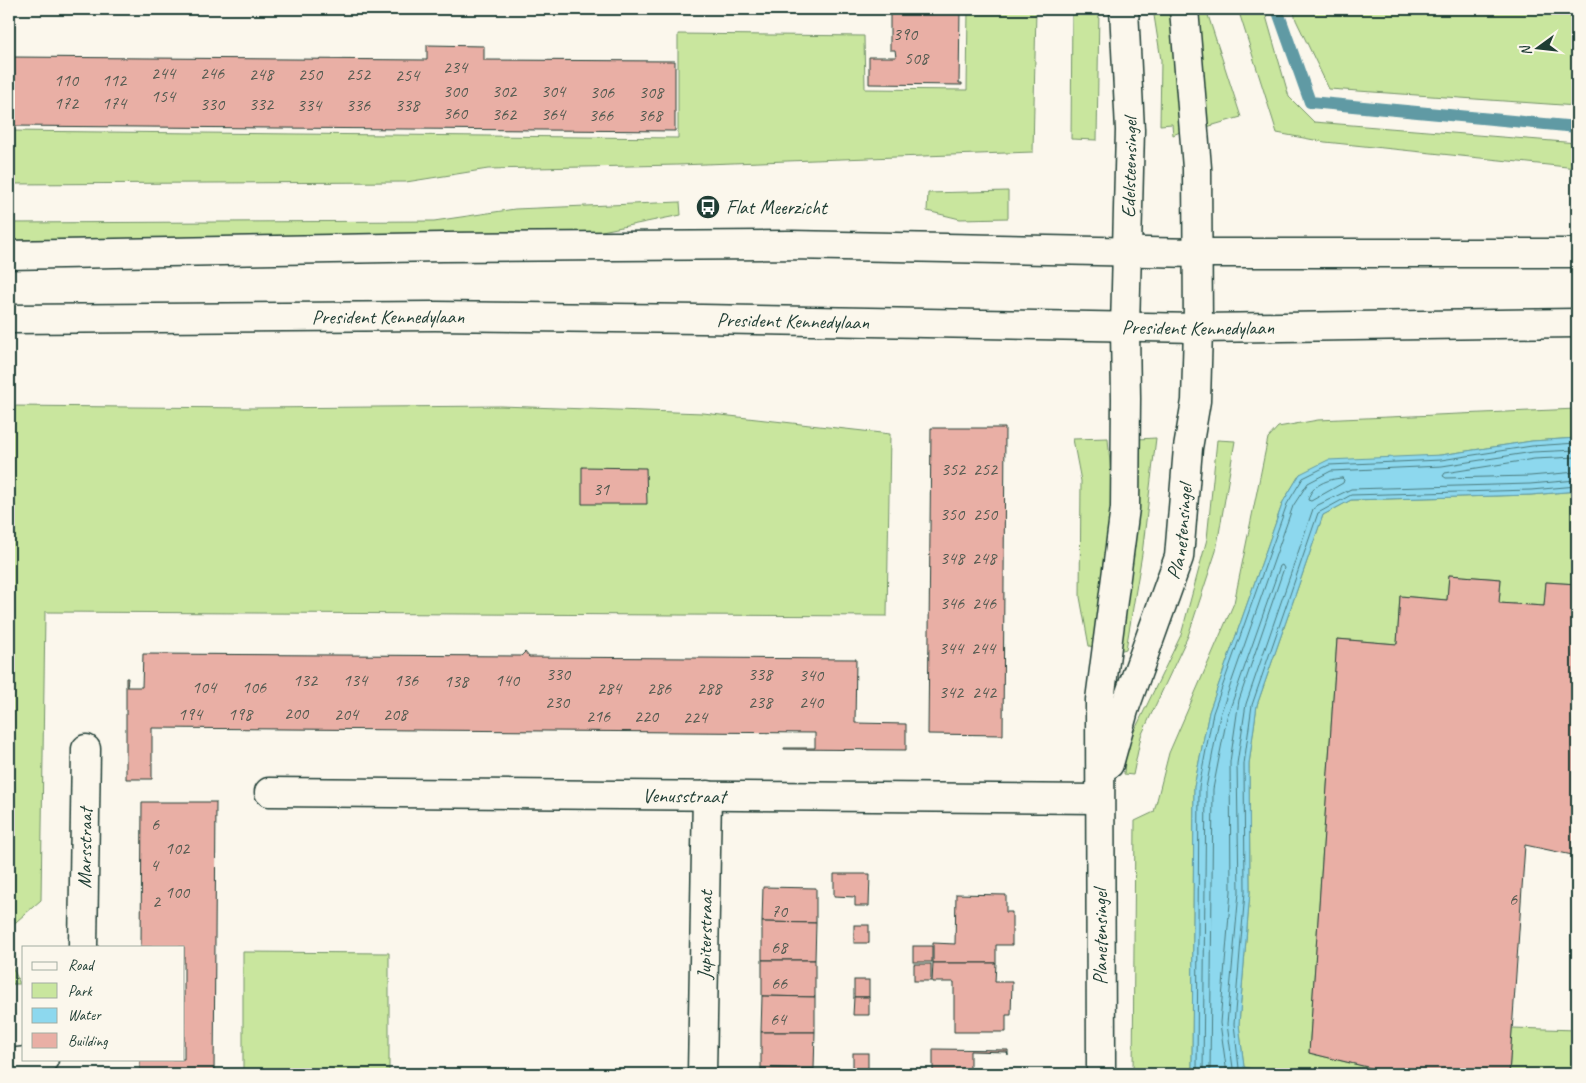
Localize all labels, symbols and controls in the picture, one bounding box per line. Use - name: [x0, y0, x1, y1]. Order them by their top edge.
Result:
- north arrow: [1514, 22, 1564, 72]
- house number: 390: [893, 23, 919, 45]
- text: N: [1516, 43, 1535, 58]
- house number: 508: [904, 47, 930, 69]
- house number: 234: [443, 56, 469, 78]
- house number: 244: [151, 62, 177, 84]
- house number: 246: [200, 62, 225, 84]
- house number: 248: [249, 63, 275, 85]
- house number: 250: [298, 63, 324, 85]
- house number: 252: [346, 63, 372, 85]
- house number: 254: [395, 64, 421, 86]
- house number: 110: [54, 69, 80, 91]
- house number: 112: [102, 69, 128, 91]
- house number: 300: [443, 80, 469, 102]
- house number: 302: [492, 80, 518, 102]
- house number: 304: [541, 80, 567, 102]
- house number: 306: [590, 81, 615, 103]
- house number: 308: [639, 81, 665, 103]
- house number: 154: [151, 85, 177, 107]
- house number: 172: [54, 92, 80, 114]
- house number: 174: [102, 92, 128, 114]
- house number: 330: [200, 93, 226, 115]
- house number: 332: [249, 93, 275, 115]
- house number: 334: [297, 94, 323, 116]
- house number: 336: [346, 94, 371, 116]
- house number: 338: [395, 94, 421, 116]
- house number: 360: [443, 102, 469, 124]
- house number: 362: [492, 103, 518, 125]
- house number: 364: [541, 103, 567, 125]
- house number: 366: [589, 104, 614, 126]
- house number: 368: [638, 104, 664, 126]
- street label: Edelsteensingel: [1116, 113, 1143, 218]
- bus stop icon: Flat Meerzicht: [695, 194, 721, 220]
- place label: Flat Meerzicht: [726, 195, 829, 220]
- street label: President Kennedylaan: [312, 304, 465, 330]
- street label: President Kennedylaan: [716, 307, 870, 335]
- street label: President Kennedylaan: [1121, 315, 1275, 341]
- house number: 352: [941, 458, 967, 480]
- house number: 252: [973, 458, 999, 480]
- house number: 31: [593, 478, 610, 500]
- street label: Planetensingel: [1160, 479, 1198, 583]
- house number: 350: [940, 503, 966, 525]
- house number: 250: [973, 503, 999, 525]
- house number: 348: [940, 547, 966, 569]
- house number: 248: [972, 547, 998, 569]
- house number: 346: [940, 592, 965, 614]
- house number: 246: [972, 592, 997, 614]
- house number: 344: [939, 637, 965, 659]
- house number: 244: [971, 637, 997, 659]
- house number: 330: [546, 663, 572, 685]
- house number: 338: [748, 663, 774, 685]
- house number: 340: [799, 664, 825, 686]
- house number: 132: [293, 669, 319, 691]
- house number: 134: [343, 669, 369, 691]
- house number: 136: [394, 669, 419, 691]
- house number: 140: [495, 669, 521, 691]
- house number: 138: [444, 670, 470, 692]
- house number: 104: [192, 676, 218, 698]
- house number: 106: [242, 676, 267, 698]
- house number: 284: [597, 677, 623, 699]
- house number: 286: [647, 677, 672, 699]
- house number: 288: [697, 677, 723, 699]
- house number: 342: [939, 681, 965, 703]
- house number: 242: [972, 681, 998, 703]
- house number: 230: [545, 691, 571, 713]
- house number: 238: [748, 691, 774, 713]
- house number: 240: [799, 691, 825, 713]
- house number: 200: [284, 702, 310, 724]
- house number: 194: [178, 703, 204, 725]
- house number: 198: [228, 703, 254, 725]
- house number: 204: [334, 703, 360, 725]
- house number: 208: [383, 703, 409, 725]
- house number: 216: [586, 705, 611, 727]
- house number: 220: [634, 705, 660, 727]
- house number: 224: [683, 706, 709, 728]
- street label: Venusstraat: [642, 783, 729, 809]
- street label: Marsstraat: [72, 804, 98, 889]
- house number: 6: [151, 813, 160, 835]
- house number: 102: [165, 837, 191, 859]
- house number: 4: [150, 854, 160, 876]
- house number: 100: [165, 881, 191, 903]
- street label: Planetensingel: [1088, 886, 1113, 985]
- street label: Jupiterstraat: [692, 888, 718, 981]
- house number: 6: [1509, 888, 1518, 910]
- house number: 2: [152, 890, 162, 912]
- house number: 70: [771, 900, 789, 922]
- house number: 68: [771, 936, 789, 958]
- legend: [22, 946, 185, 1060]
- text: Road: [68, 956, 95, 975]
- house number: 66: [771, 972, 788, 994]
- text: Park: [68, 982, 93, 1001]
- text: Water: [68, 1006, 102, 1025]
- house number: 64: [770, 1008, 788, 1030]
- text: Building: [68, 1032, 108, 1051]

